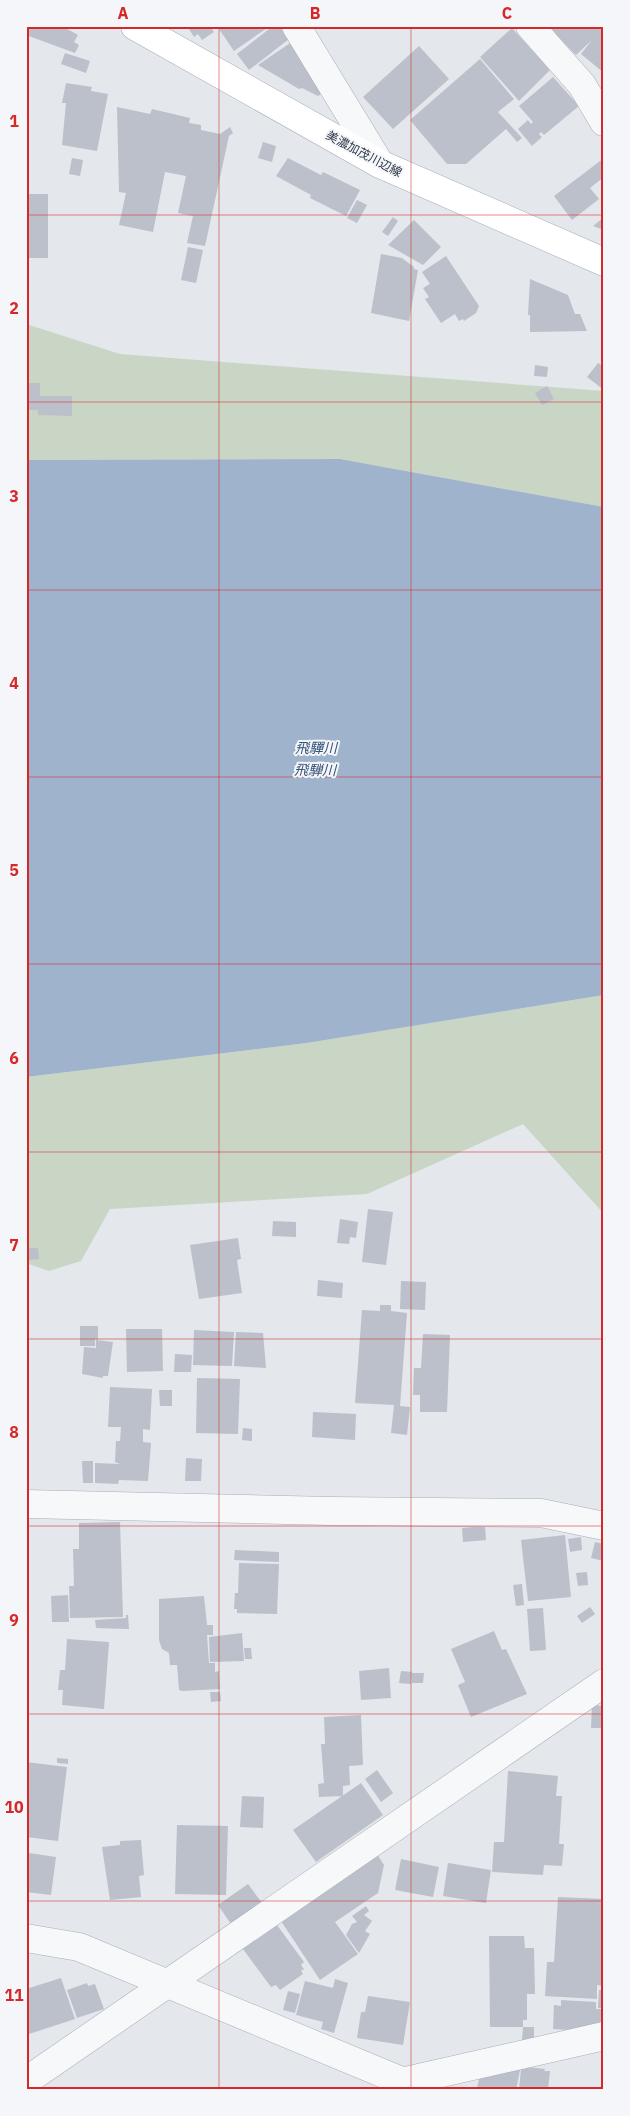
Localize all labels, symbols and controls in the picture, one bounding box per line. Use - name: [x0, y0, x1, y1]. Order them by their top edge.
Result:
- text: A: [118, 3, 129, 23]
- text: B: [310, 3, 321, 23]
- text: C: [502, 3, 512, 23]
- text: 1: [9, 111, 19, 131]
- street label: 美濃加茂川辺線: [324, 127, 405, 180]
- text: 2: [9, 298, 19, 318]
- text: 3: [9, 486, 19, 506]
- text: 4: [9, 673, 19, 693]
- water label: 飛驒川: [295, 739, 339, 757]
- water label: 飛騨川: [294, 761, 338, 779]
- text: 5: [9, 860, 19, 880]
- text: 6: [9, 1048, 19, 1068]
- text: 7: [9, 1235, 19, 1255]
- text: 8: [9, 1422, 19, 1442]
- text: 9: [9, 1610, 19, 1630]
- text: 10: [4, 1797, 24, 1817]
- text: 11: [4, 1985, 24, 2005]

